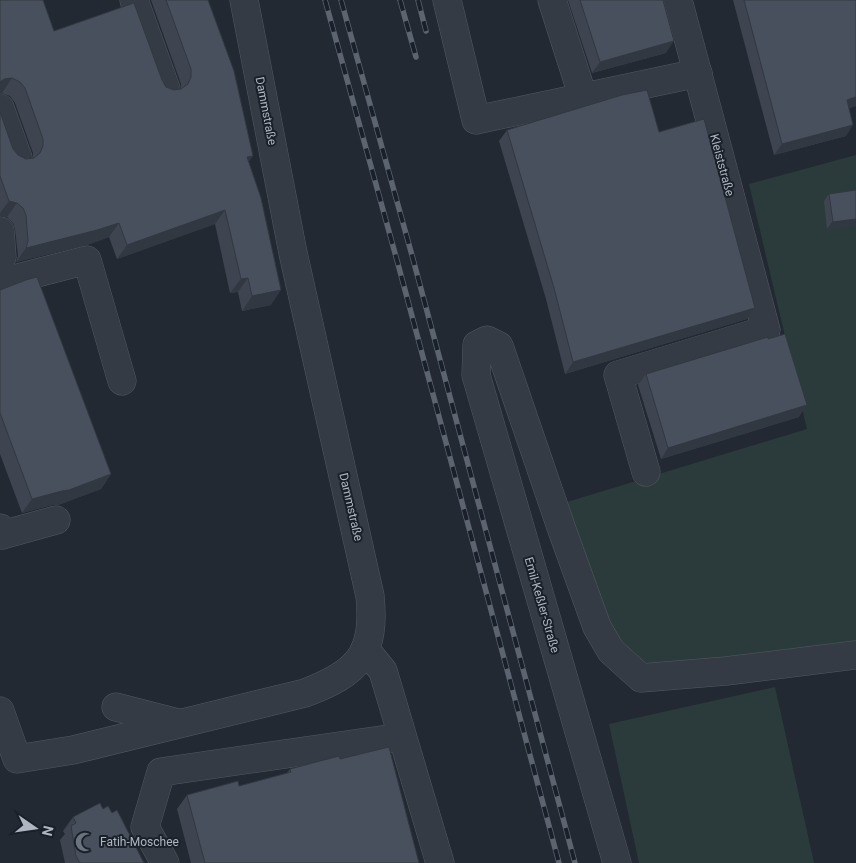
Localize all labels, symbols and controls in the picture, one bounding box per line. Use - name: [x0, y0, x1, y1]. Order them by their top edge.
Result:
- street label: Dammstraße: [253, 76, 279, 146]
- street label: Kleiststraße: [707, 132, 737, 198]
- street label: Dammstraße: [336, 472, 366, 542]
- street label: Emil-Keßler-Straße: [522, 556, 562, 654]
- north arrow: [10, 803, 60, 853]
- text: N: [39, 824, 57, 838]
- mosque icon: Fatih-Moschee: [74, 831, 96, 853]
- place label: Fatih-Moschee: [100, 835, 179, 849]

